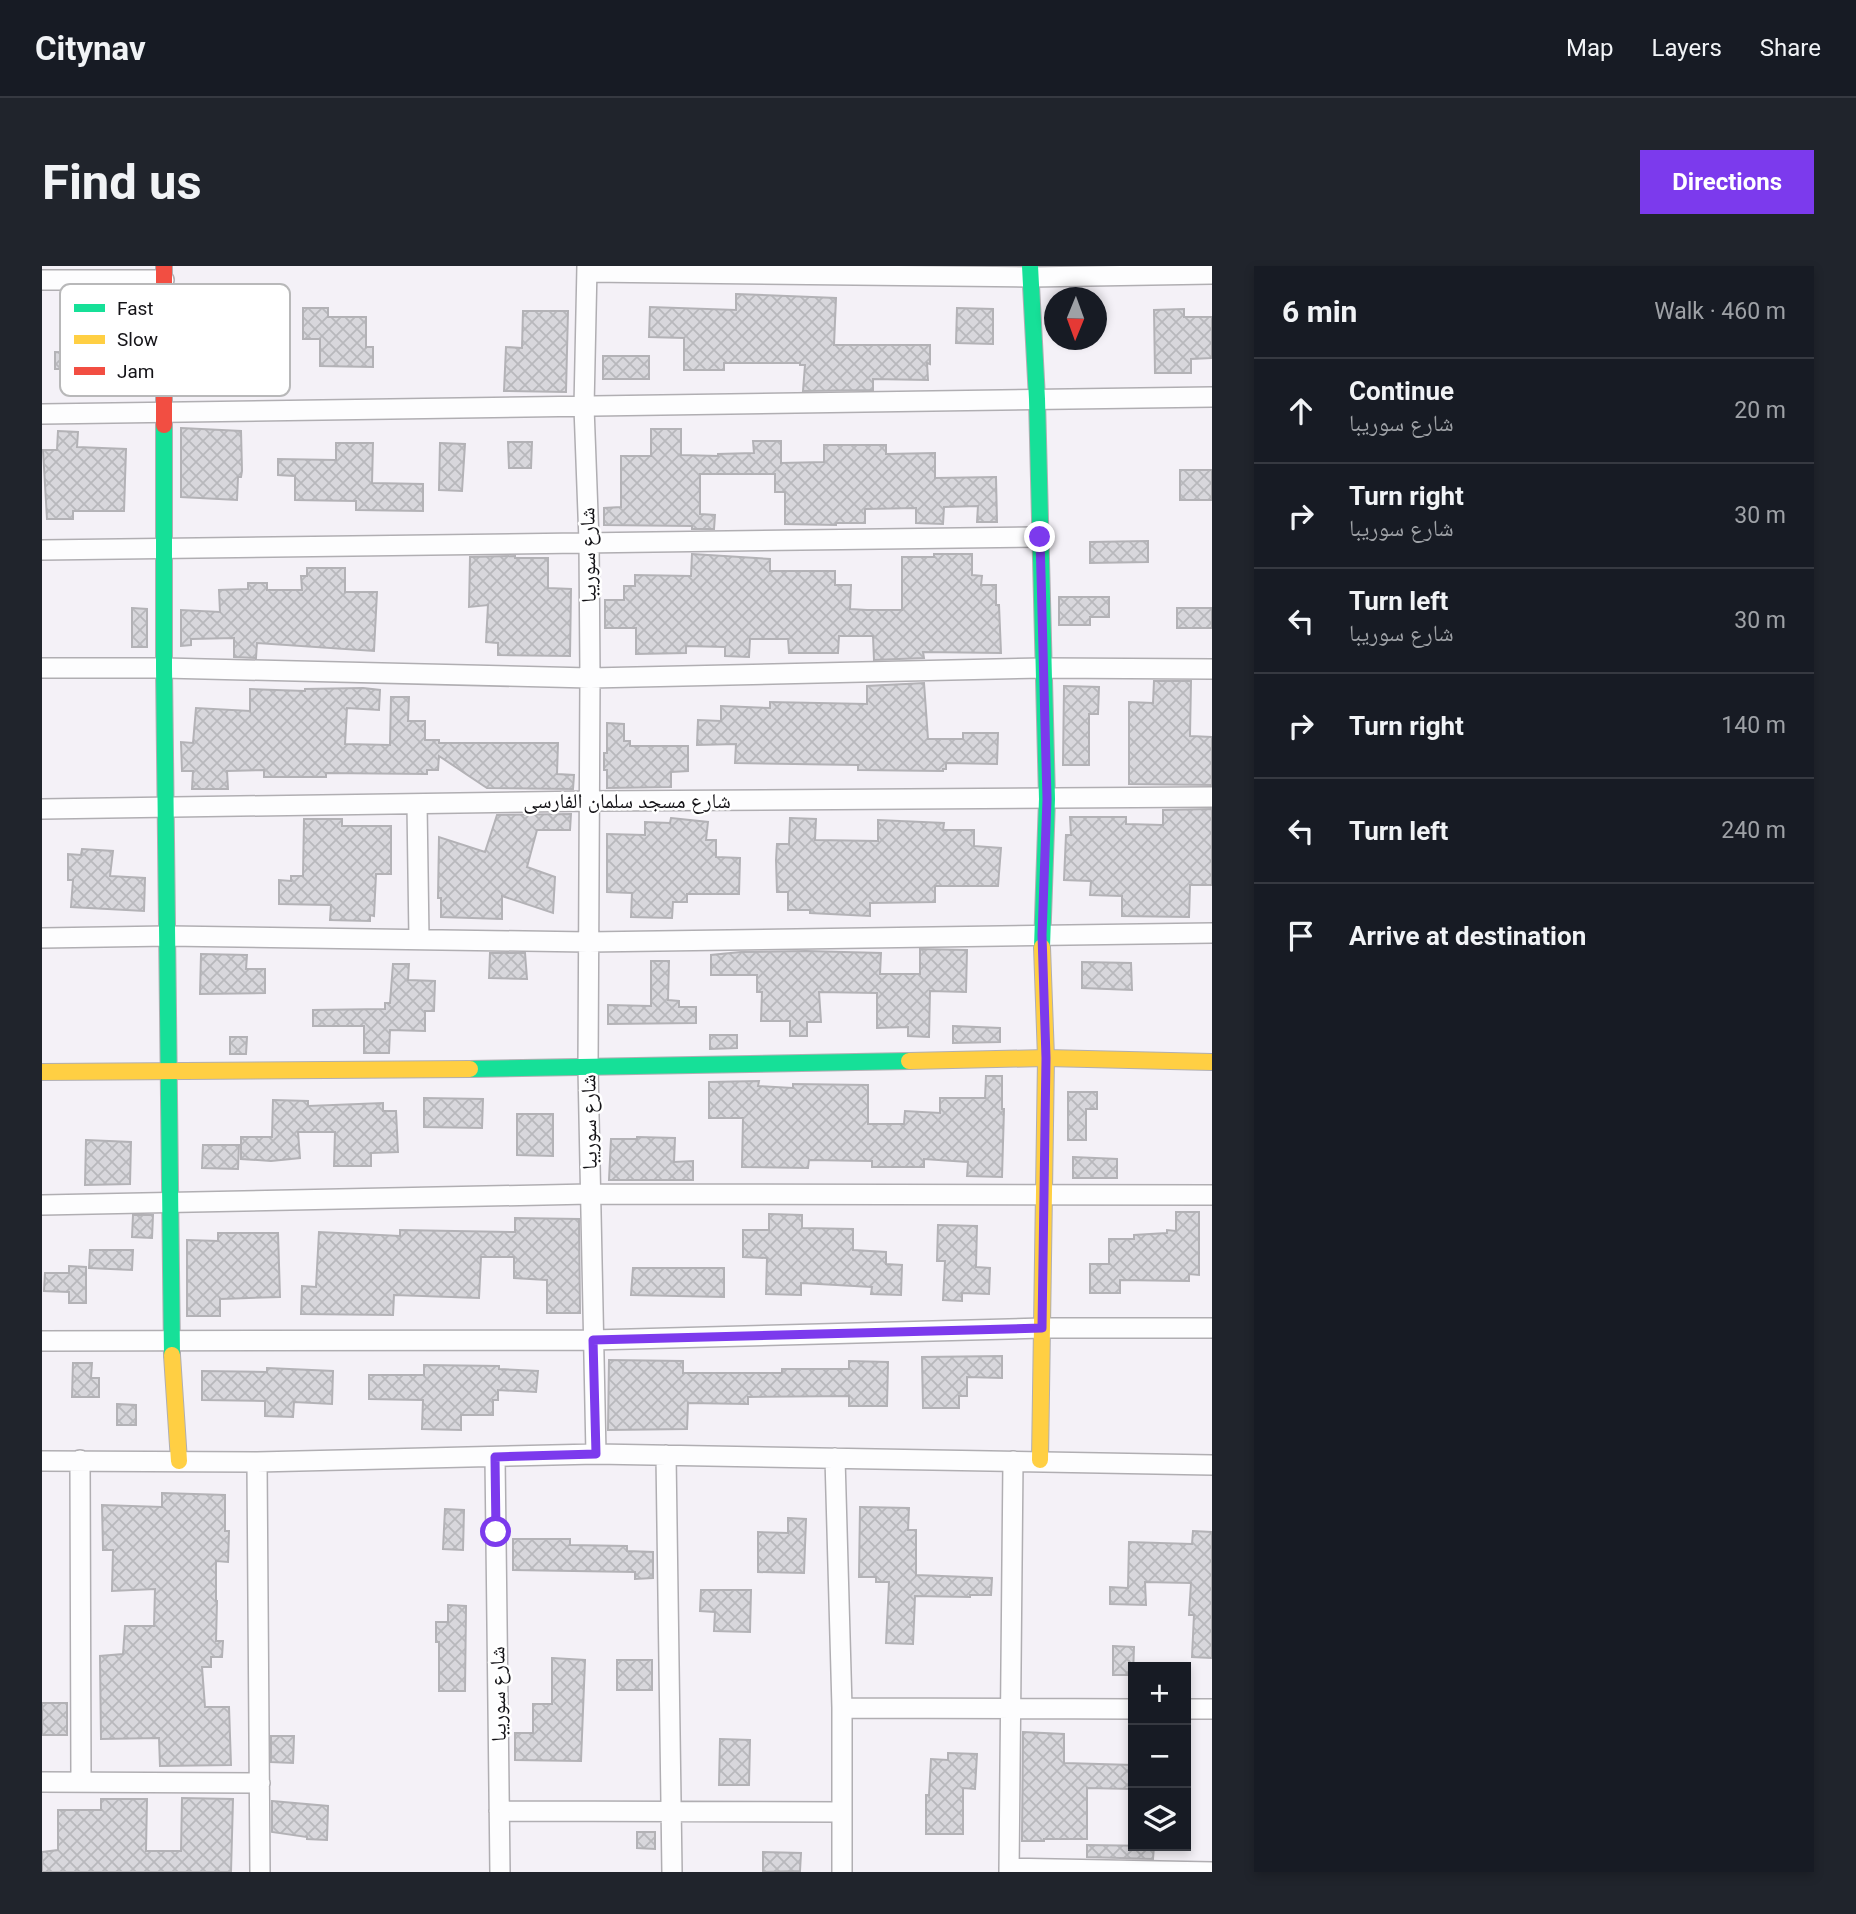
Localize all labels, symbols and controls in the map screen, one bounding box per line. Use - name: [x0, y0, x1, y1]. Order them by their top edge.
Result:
- text: Citynav: [35, 29, 146, 68]
- text: Map: [1566, 34, 1614, 62]
- text: Layers: [1652, 34, 1722, 62]
- text: Share: [1760, 34, 1821, 62]
- button: Directions: [1640, 150, 1814, 214]
- text: Find us: [42, 154, 202, 211]
- legend: [60, 284, 290, 396]
- north arrow: [1044, 287, 1107, 350]
- text: 6 min: [1282, 294, 1357, 329]
- text: Fast: [117, 297, 154, 320]
- text: Walk · 460 m: [1654, 298, 1786, 325]
- text: Slow: [117, 328, 158, 351]
- text: Jam: [117, 360, 154, 383]
- text: Continue: [1349, 376, 1454, 406]
- icon: ahead: [1282, 392, 1320, 430]
- text: 20 m: [1734, 397, 1786, 424]
- text: شارع سوريبا: [1349, 410, 1454, 437]
- text: Turn right: [1349, 481, 1464, 511]
- icon: right: [1282, 497, 1320, 535]
- text: 30 m: [1734, 502, 1786, 529]
- street label: شارع سوريبا: [575, 507, 602, 603]
- text: شارع سوريبا: [1349, 515, 1454, 542]
- route end: [1024, 521, 1055, 552]
- text: Turn left: [1349, 586, 1448, 616]
- icon: left: [1282, 602, 1320, 640]
- text: 30 m: [1734, 607, 1786, 634]
- text: شارع سوريبا: [1349, 620, 1454, 647]
- icon: right: [1282, 707, 1320, 745]
- text: Turn right: [1349, 711, 1464, 741]
- text: 140 m: [1721, 712, 1786, 739]
- street label: شارع مسجد سلمان الفارسى: [523, 789, 731, 814]
- icon: left: [1282, 812, 1320, 850]
- text: Turn left: [1349, 816, 1448, 846]
- text: 240 m: [1721, 817, 1786, 844]
- icon: arrive: [1282, 917, 1320, 955]
- text: Arrive at destination: [1349, 921, 1586, 951]
- street label: شارع سوريبا: [576, 1074, 603, 1170]
- route start: [480, 1516, 511, 1547]
- street label: شارع سوريبا: [485, 1646, 512, 1742]
- map controls: [1128, 1662, 1191, 1851]
- button: +: [1128, 1662, 1191, 1725]
- button: −: [1128, 1725, 1191, 1788]
- button: layers: [1128, 1788, 1191, 1851]

